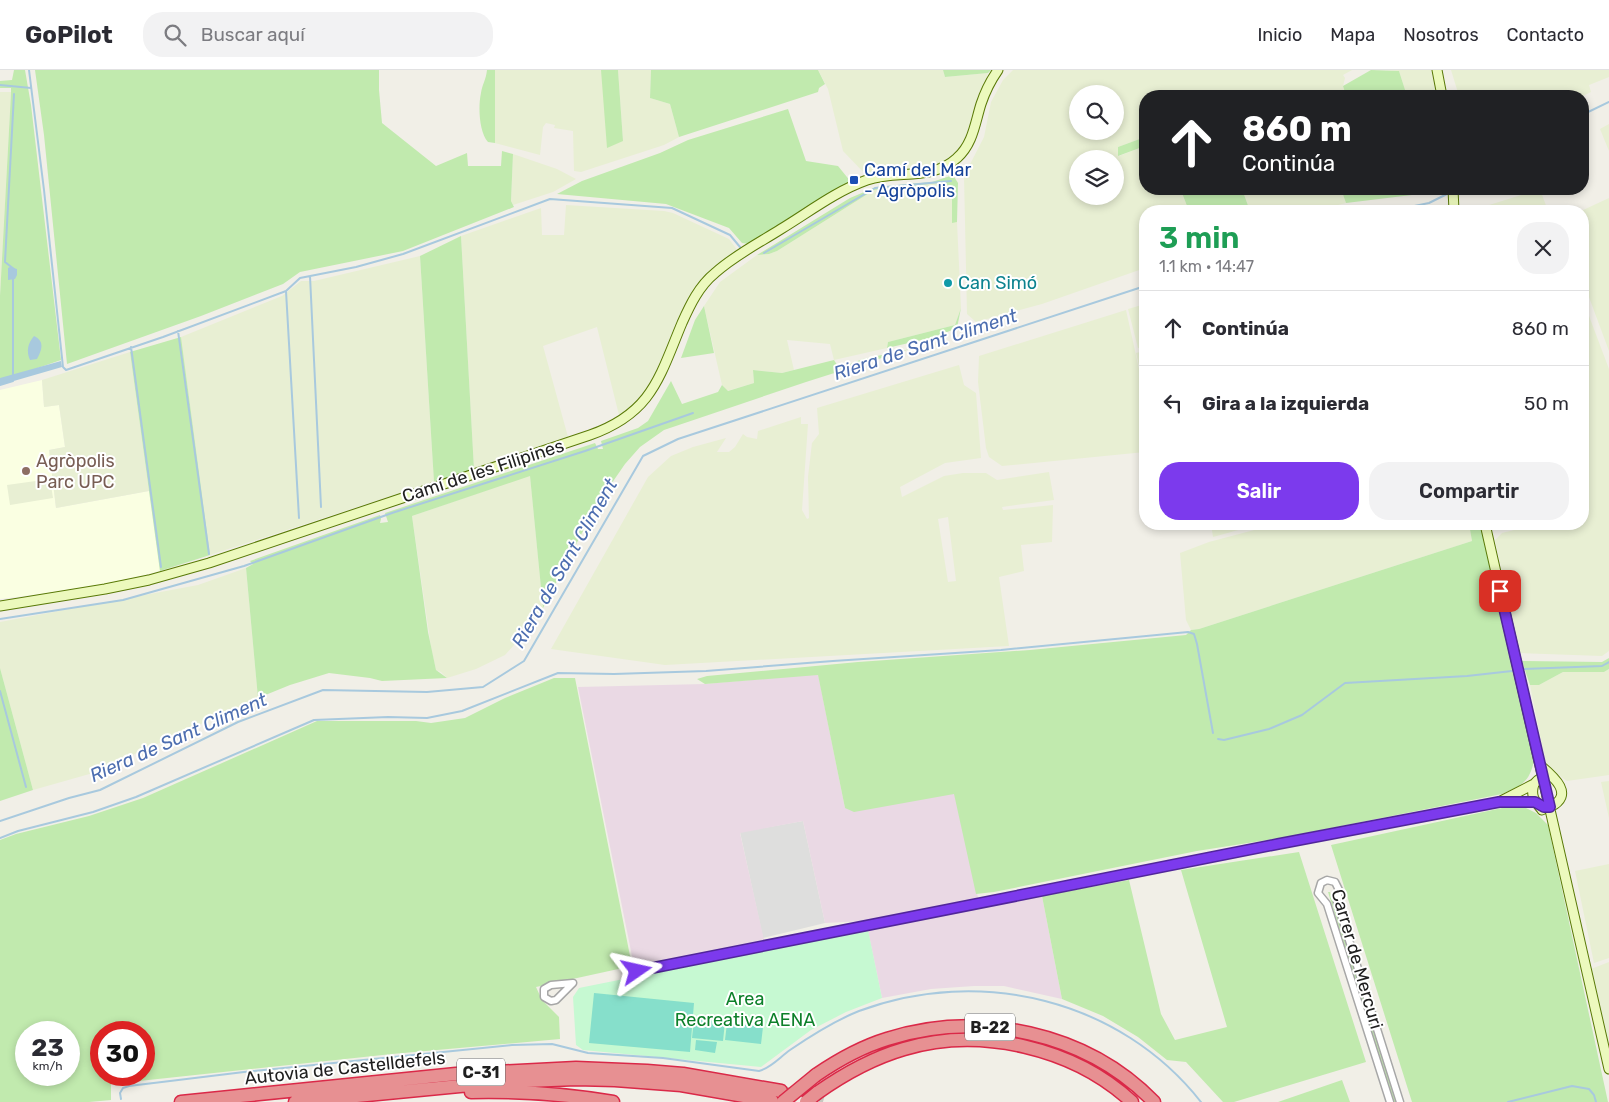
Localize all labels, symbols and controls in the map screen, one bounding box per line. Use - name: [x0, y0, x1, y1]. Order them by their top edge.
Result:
- search box: [143, 12, 493, 57]
- text: GoPilot: [25, 21, 113, 49]
- icon: search: [161, 21, 189, 49]
- text: Buscar aquí: [201, 23, 305, 46]
- text: Inicio: [1257, 24, 1302, 46]
- text: Mapa: [1330, 24, 1375, 46]
- text: Nosotros: [1403, 24, 1479, 46]
- text: Contacto: [1507, 24, 1584, 46]
- map controls: [1069, 85, 1124, 205]
- button: search: [1069, 85, 1124, 140]
- text: 860 m: [1242, 108, 1352, 150]
- icon: ahead: [1159, 110, 1224, 175]
- button: layers: [1069, 150, 1124, 205]
- text: Continúa: [1242, 150, 1335, 177]
- place label: Camí del Mar - Agròpolis: [864, 159, 971, 202]
- marker: Camí del Mar - Agròpolis: [848, 174, 860, 186]
- text: 3 min: [1159, 220, 1239, 256]
- button: close: [1517, 222, 1569, 274]
- text: 1.1 km · 14:47: [1159, 257, 1254, 276]
- place label: Can Simó: [958, 272, 1037, 294]
- marker: Can Simó: [942, 277, 954, 289]
- water label: Riera de Sant Climent: [830, 304, 1021, 385]
- icon: ahead: [1159, 314, 1187, 342]
- text: Continúa: [1202, 317, 1289, 340]
- text: 860 m: [1512, 317, 1569, 340]
- icon: left: [1159, 389, 1187, 417]
- text: Gira a la izquierda: [1202, 392, 1369, 415]
- text: 50 m: [1524, 392, 1569, 415]
- street label: Camí de les Filipines: [399, 434, 567, 508]
- place label: Agròpolis Parc UPC: [36, 450, 115, 493]
- button: Salir: [1159, 462, 1359, 520]
- button: Compartir: [1369, 462, 1569, 520]
- marker: Agròpolis Parc UPC: [20, 465, 32, 477]
- water label: Riera de Sant Climent: [507, 474, 623, 652]
- pin: [1479, 570, 1521, 612]
- icon: arrive: [1486, 577, 1514, 605]
- water label: Riera de Sant Climent: [86, 688, 271, 787]
- street label: Carrer de Mercuri: [1327, 886, 1387, 1032]
- position arrow: [610, 944, 662, 996]
- park label: Area Recreativa AENA: [675, 988, 815, 1031]
- road number: B-22: [965, 1014, 1015, 1040]
- speed limit sign: 30: [90, 1021, 155, 1086]
- text: 23: [31, 1033, 64, 1062]
- street label: Autovia de Castelldefels: [244, 1047, 446, 1089]
- text: km/h: [33, 1059, 62, 1073]
- road number: C-31: [457, 1059, 505, 1086]

